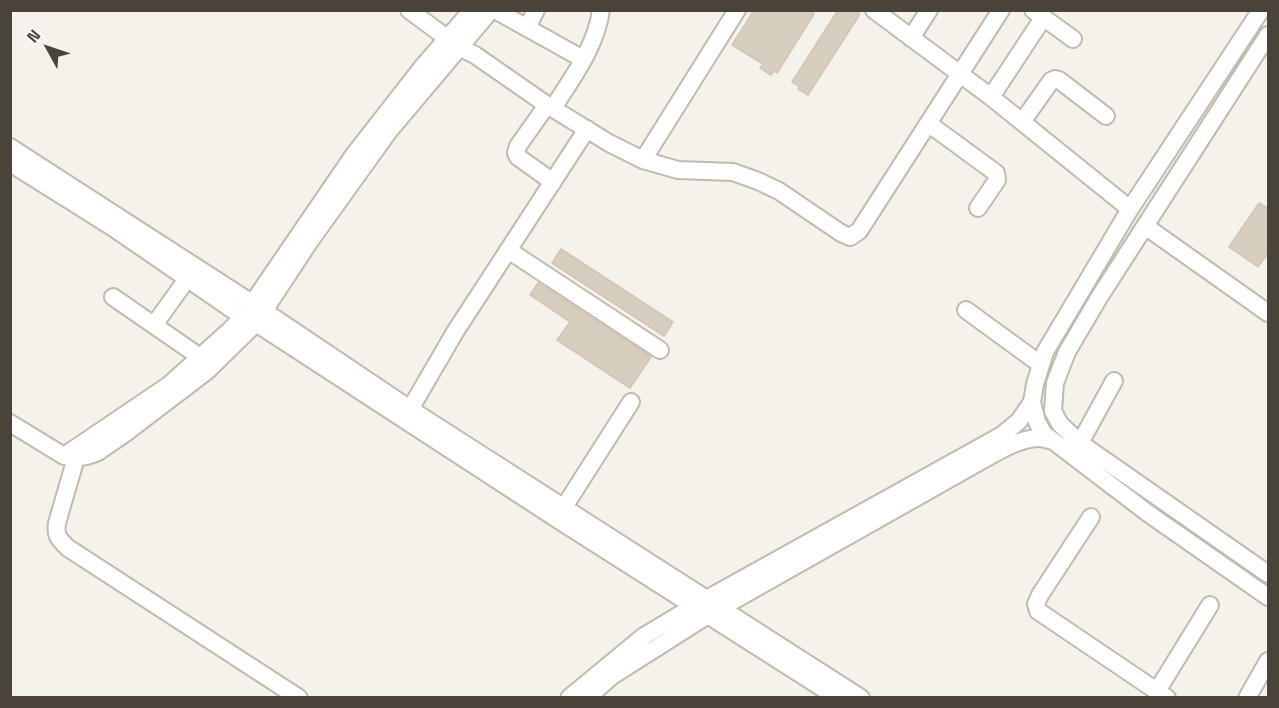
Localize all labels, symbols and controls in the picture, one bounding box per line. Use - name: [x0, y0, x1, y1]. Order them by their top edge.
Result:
- north arrow: [18, 18, 78, 78]
- text: N: [22, 25, 45, 47]

